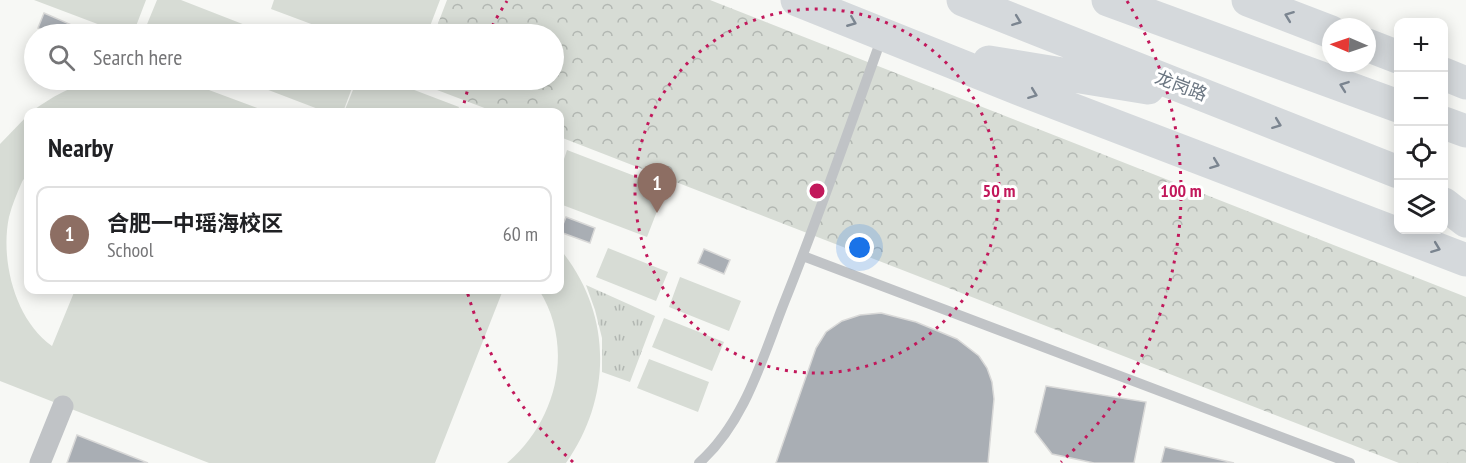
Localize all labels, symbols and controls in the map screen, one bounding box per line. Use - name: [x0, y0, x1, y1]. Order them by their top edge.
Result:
- one-way arrow: [1284, 11, 1295, 23]
- one-way arrow: [1011, 14, 1022, 27]
- one-way arrow: [845, 15, 856, 27]
- north arrow: [1322, 18, 1376, 72]
- map controls: [1394, 18, 1448, 234]
- button: +: [1394, 18, 1448, 72]
- search box: [24, 24, 564, 90]
- icon: search: [45, 41, 78, 74]
- text: Search here: [93, 43, 182, 71]
- street label: 龙岗路: [1152, 65, 1211, 106]
- button: −: [1394, 72, 1448, 126]
- one-way arrow: [1339, 81, 1349, 94]
- one-way arrow: [1027, 87, 1038, 99]
- one-way arrow: [1271, 116, 1281, 129]
- button: locate: [1394, 126, 1448, 180]
- text: Nearby: [48, 131, 113, 164]
- one-way arrow: [1209, 156, 1220, 169]
- pin: 1: [638, 164, 676, 213]
- text: 50 m: [983, 179, 1015, 202]
- text: 100 m: [1160, 179, 1202, 202]
- button: layers: [1394, 180, 1448, 234]
- centre of rings: [807, 181, 827, 201]
- text: 合肥一中瑶海校区: [107, 209, 283, 237]
- text: 1: [65, 221, 74, 247]
- text: 60 m: [503, 221, 538, 247]
- your location: [845, 233, 874, 262]
- text: School: [107, 237, 153, 263]
- one-way arrow: [1430, 241, 1441, 254]

